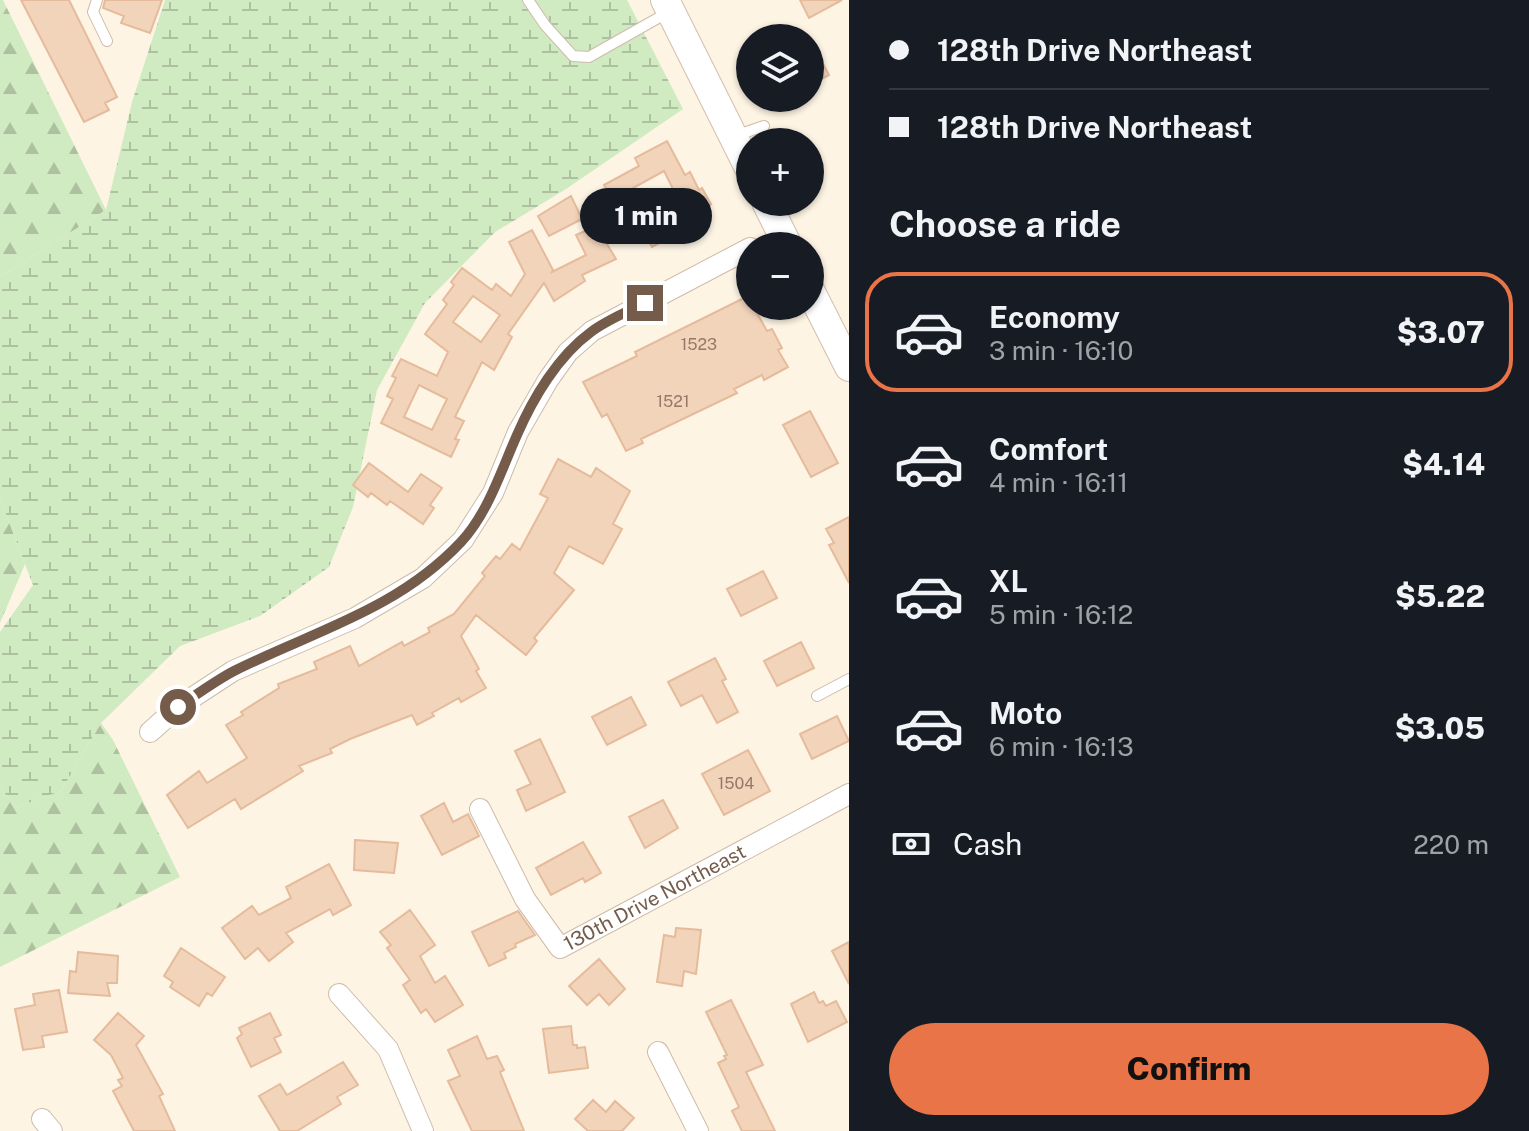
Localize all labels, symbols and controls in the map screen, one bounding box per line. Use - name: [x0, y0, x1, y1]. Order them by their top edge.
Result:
- map controls: [736, 24, 824, 320]
- button: layers: [736, 24, 824, 112]
- text: 128th Drive Northeast: [937, 32, 1252, 68]
- text: 128th Drive Northeast: [937, 109, 1252, 145]
- button: +: [736, 128, 824, 216]
- callout: 1 min: [579, 187, 711, 243]
- text: 1 min: [614, 200, 678, 231]
- text: Choose a ride: [889, 203, 1121, 245]
- button: −: [736, 232, 824, 320]
- route end: [627, 285, 663, 321]
- icon: car: [893, 296, 965, 368]
- text: Economy: [989, 299, 1120, 335]
- text: $3.07: [1397, 314, 1485, 350]
- house number: 1523: [681, 335, 717, 354]
- text: 3 min · 16:10: [989, 335, 1133, 366]
- house number: 1521: [657, 392, 689, 411]
- icon: car: [893, 428, 965, 500]
- text: Comfort: [989, 431, 1108, 467]
- text: $4.14: [1402, 446, 1485, 482]
- text: 4 min · 16:11: [989, 467, 1128, 498]
- icon: car: [893, 560, 965, 632]
- text: XL: [989, 563, 1028, 599]
- text: $5.22: [1395, 578, 1485, 614]
- text: 5 min · 16:12: [989, 599, 1133, 630]
- route start: [160, 689, 196, 725]
- icon: car: [893, 692, 965, 764]
- text: Moto: [989, 695, 1062, 731]
- text: $3.05: [1395, 710, 1485, 746]
- text: 6 min · 16:13: [989, 731, 1134, 762]
- house number: 1504: [718, 774, 754, 793]
- icon: cash: [889, 822, 933, 866]
- text: Cash: [953, 826, 1022, 862]
- text: 220 m: [1413, 829, 1489, 860]
- street label: 130th Drive Northeast: [560, 839, 750, 956]
- button: Confirm: [889, 1023, 1489, 1115]

